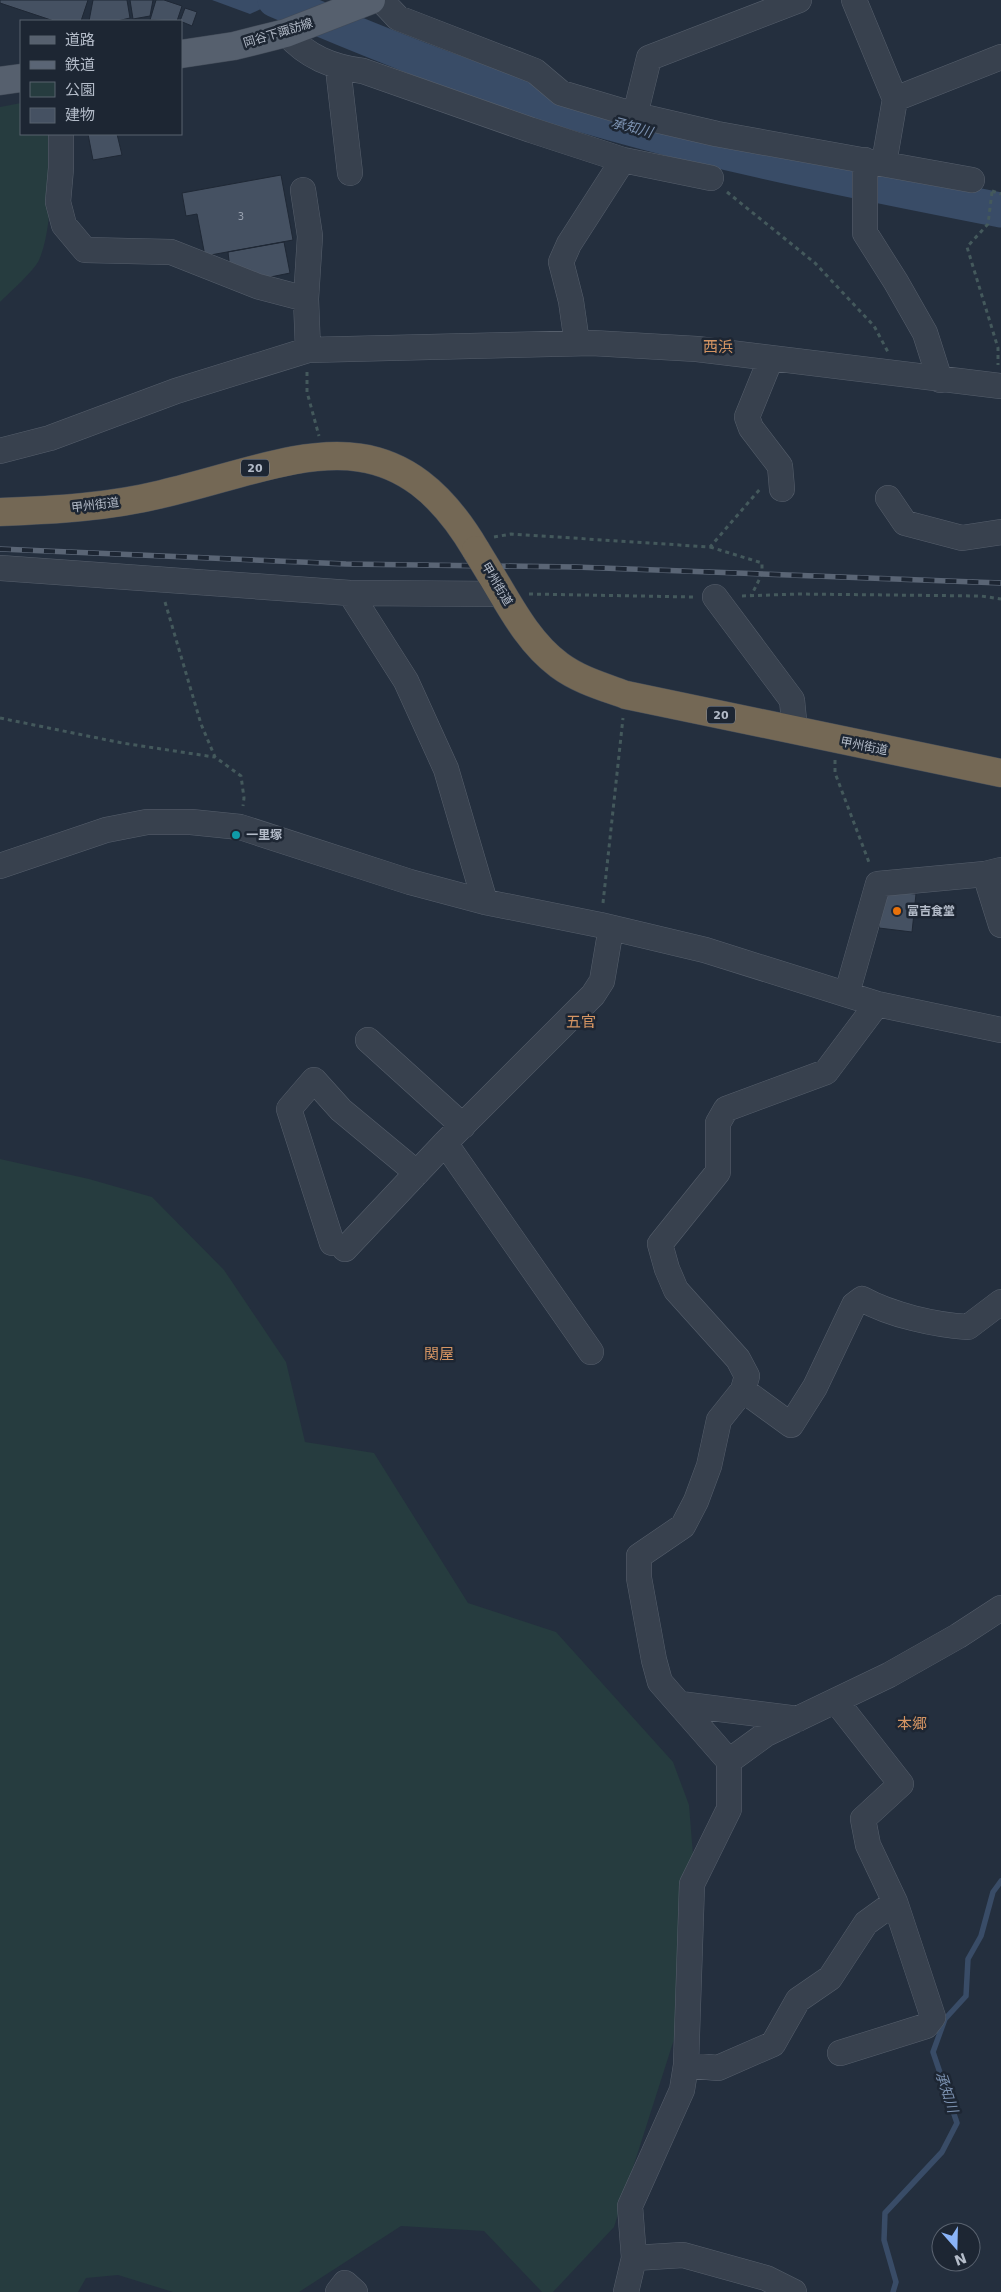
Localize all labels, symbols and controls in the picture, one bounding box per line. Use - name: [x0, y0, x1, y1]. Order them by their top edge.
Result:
- street label: 岡谷下諏訪線: [242, 16, 314, 50]
- legend: [20, 20, 182, 135]
- text: 道路: [65, 31, 95, 49]
- text: 鉄道: [65, 56, 95, 74]
- text: 公園: [65, 81, 95, 99]
- text: 建物: [65, 106, 95, 124]
- water label: 承知川: [610, 114, 656, 141]
- house number: 3: [238, 211, 244, 222]
- district label: 西浜: [703, 338, 733, 356]
- road number: 20: [241, 459, 269, 476]
- street label: 甲州街道: [70, 495, 120, 515]
- street label: 甲州街道: [479, 560, 515, 608]
- road number: 20: [707, 706, 735, 724]
- street label: 甲州街道: [839, 735, 889, 757]
- place label: 一里塚: [246, 828, 282, 842]
- marker: 一里塚: [230, 829, 242, 841]
- place label: 富吉食堂: [907, 904, 955, 918]
- marker: 富吉食堂: [891, 905, 903, 917]
- district label: 五官: [566, 1013, 596, 1031]
- district label: 関屋: [424, 1345, 454, 1363]
- district label: 本郷: [897, 1715, 927, 1733]
- water label: 承知川: [933, 2070, 962, 2116]
- north arrow: [931, 2222, 981, 2272]
- text: N: [952, 2250, 969, 2269]

